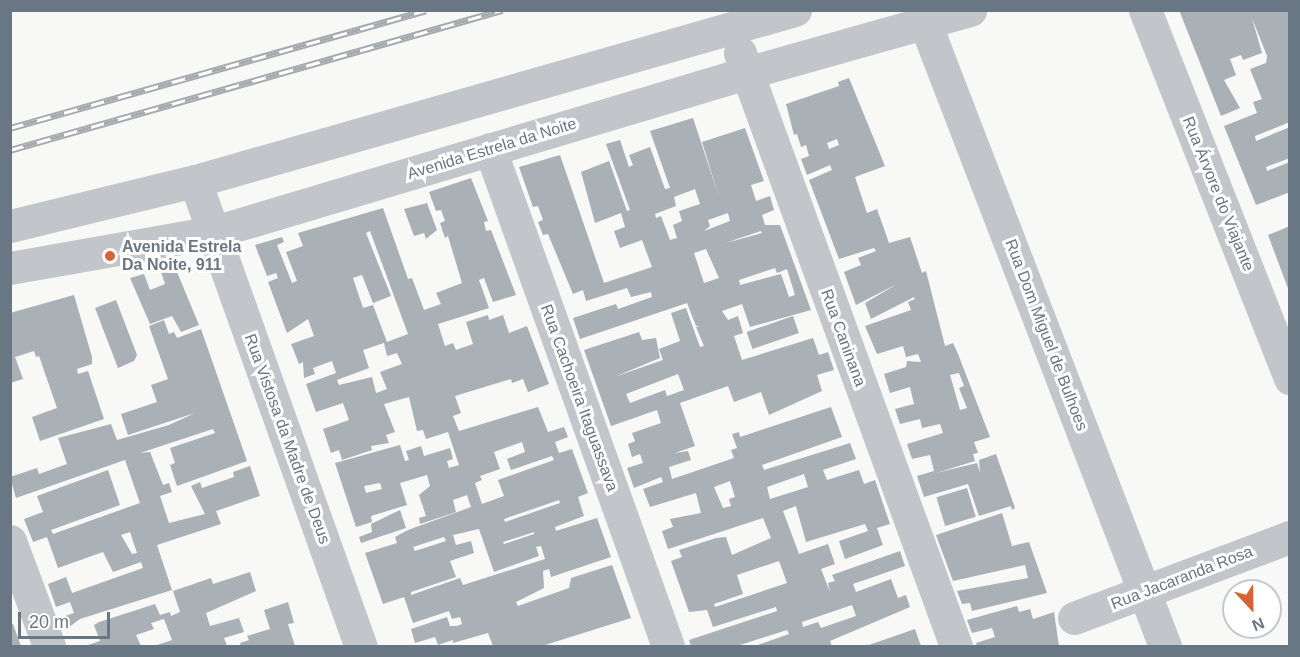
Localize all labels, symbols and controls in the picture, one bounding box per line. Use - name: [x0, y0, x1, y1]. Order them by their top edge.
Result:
- street label: Avenida Estrela da Noite: [405, 114, 579, 184]
- street label: Rua Árvore do Viajante: [1178, 114, 1258, 274]
- street label: Rua Dom Miguel de Bulhoes: [1001, 236, 1091, 434]
- place label: Avenida Estrela Da Noite, 911: [122, 237, 241, 275]
- marker: Avenida Estrela Da Noite, 911: [103, 249, 117, 263]
- street label: Rua Caninana: [816, 287, 870, 389]
- street label: Rua Cachoeira Itaguassava: [536, 302, 622, 494]
- street label: Rua Vistosa da Madre de Deus: [240, 331, 334, 547]
- street label: Rua Jacaranda Rosa: [1108, 542, 1256, 614]
- north arrow: [1222, 579, 1282, 639]
- scale bar: [21, 600, 112, 638]
- text: 20 m: [29, 612, 69, 632]
- text: N: [1250, 614, 1267, 634]

